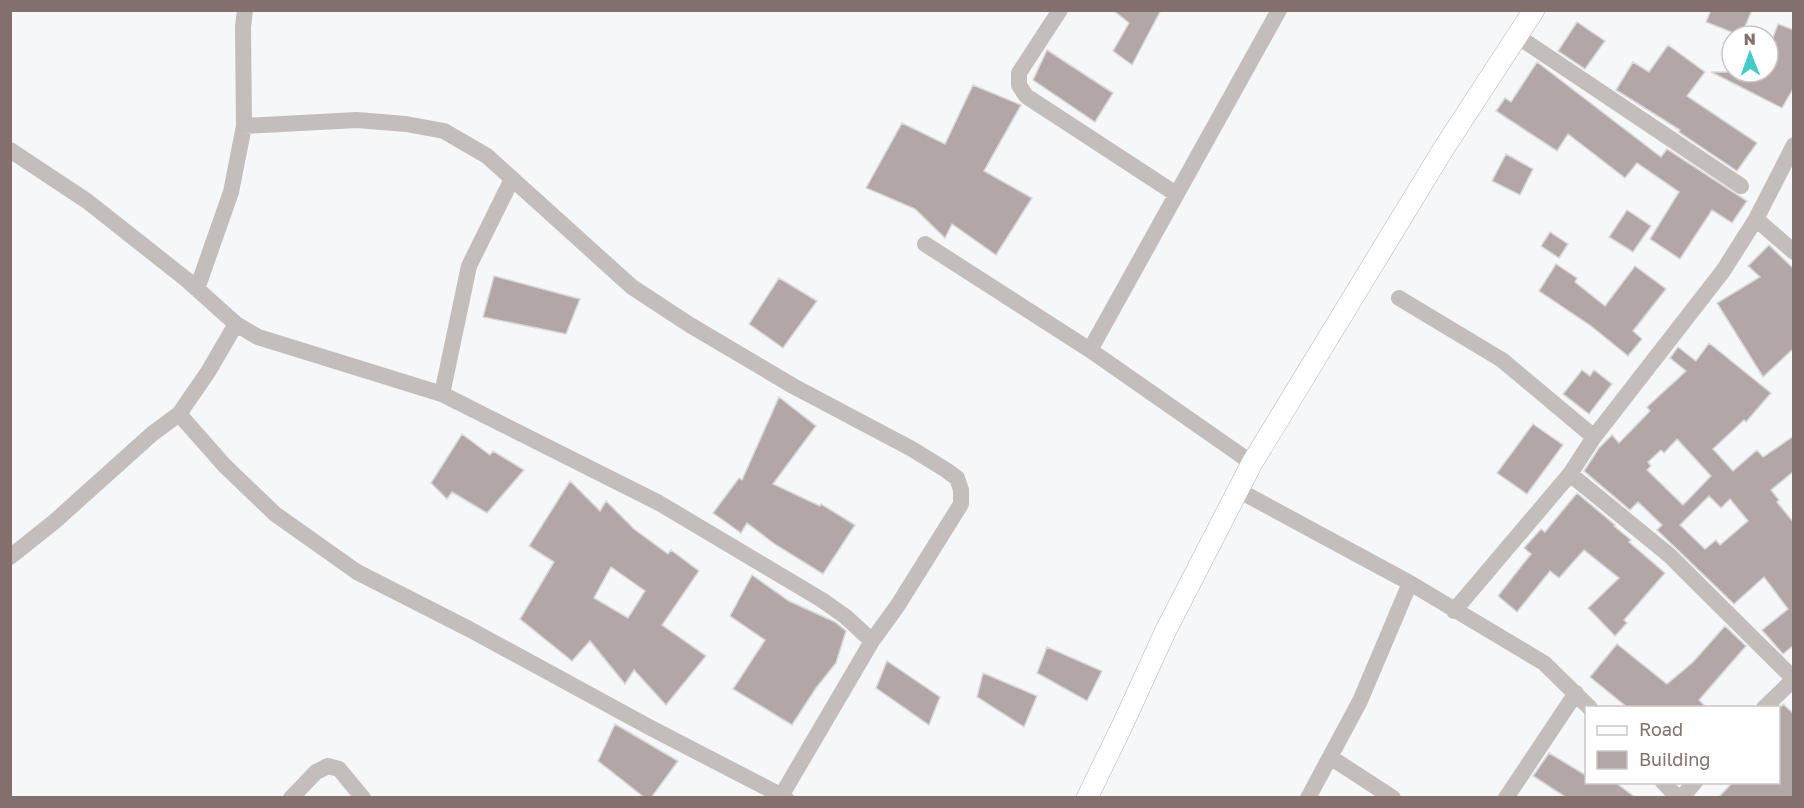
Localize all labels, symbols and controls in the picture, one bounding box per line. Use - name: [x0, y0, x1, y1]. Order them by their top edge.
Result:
- north arrow: [1720, 24, 1780, 84]
- text: N: [1743, 29, 1756, 49]
- legend: [1585, 706, 1780, 784]
- text: Road: [1639, 718, 1683, 740]
- text: Building: [1639, 748, 1710, 770]

